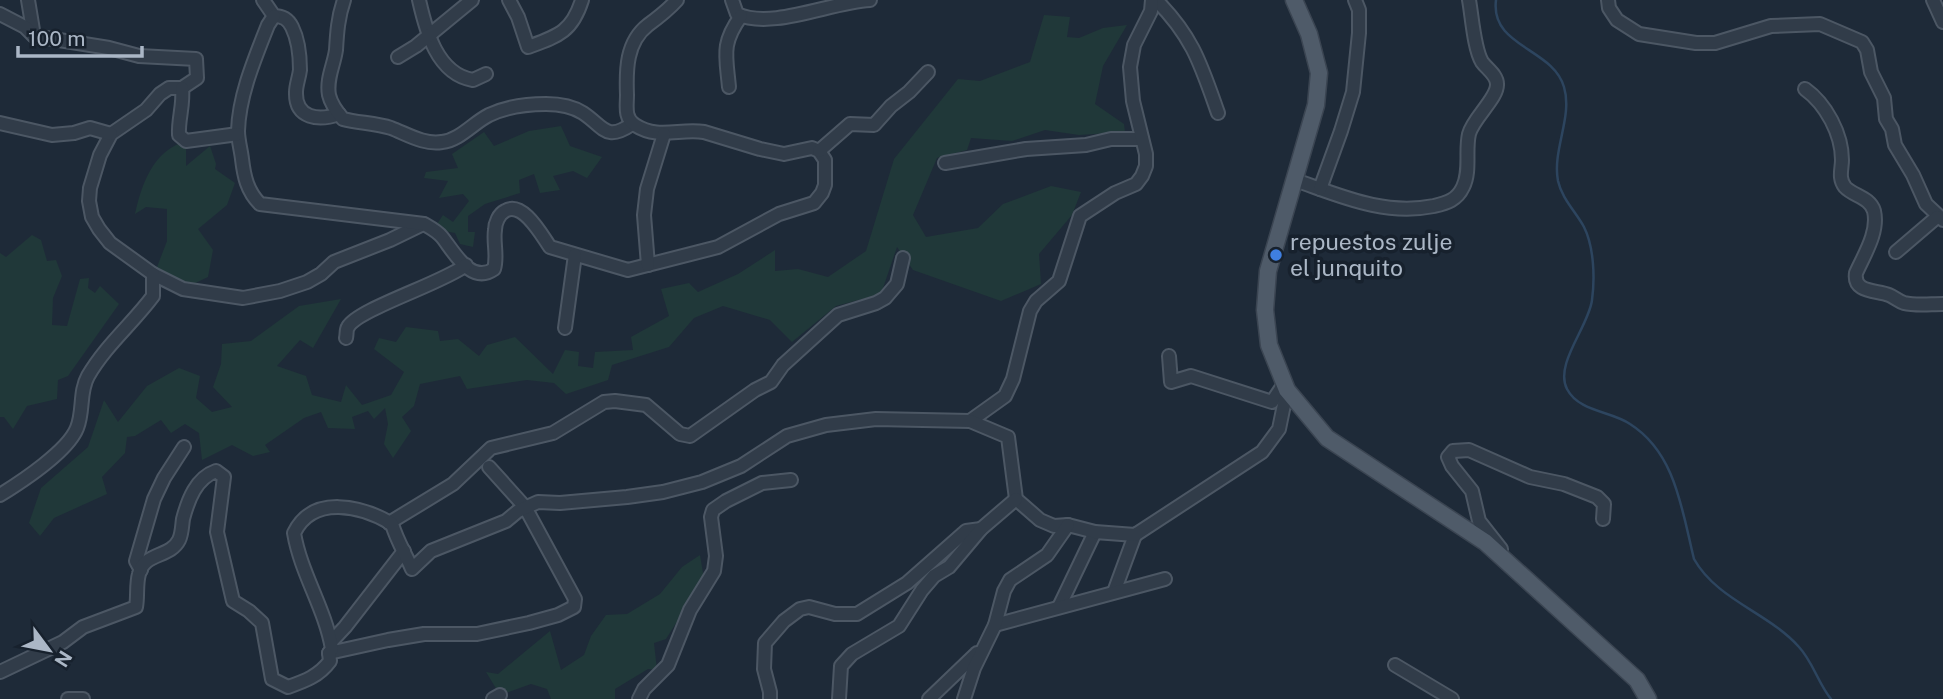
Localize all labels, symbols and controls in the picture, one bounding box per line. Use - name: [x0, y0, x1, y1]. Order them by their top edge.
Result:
- scale bar: [18, 14, 142, 58]
- text: 100 m: [28, 26, 85, 51]
- place label: repuestos zulje el junquito: [1290, 228, 1452, 281]
- marker: repuestos zulje el junquito: [1268, 247, 1284, 263]
- north arrow: [14, 615, 84, 685]
- text: N: [50, 647, 77, 671]

